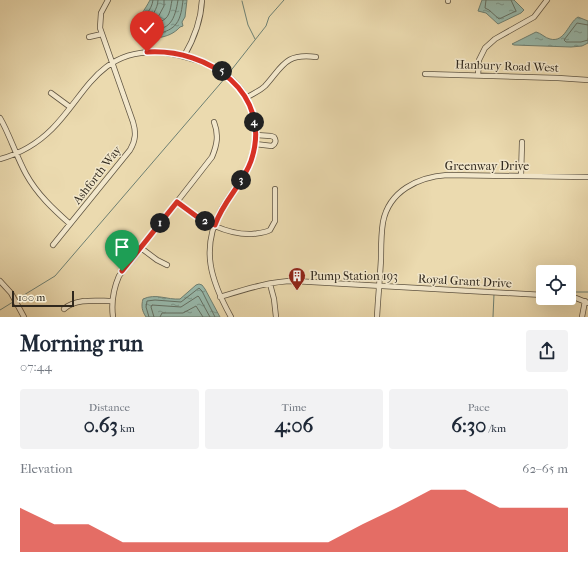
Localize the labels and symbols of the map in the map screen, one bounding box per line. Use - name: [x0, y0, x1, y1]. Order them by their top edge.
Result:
- pin: [130, 11, 164, 52]
- street label: Hanbury Road West: [455, 57, 560, 75]
- pin: 5: [212, 61, 232, 81]
- pin: 4: [244, 112, 264, 132]
- street label: Ashforth Way: [69, 143, 124, 208]
- street label: Greenway Drive: [445, 159, 529, 173]
- pin: 3: [231, 170, 251, 190]
- pin: 2: [195, 211, 215, 231]
- pin: 1: [150, 213, 170, 233]
- pin: [105, 230, 139, 271]
- building icon: Pump Station 193: [287, 266, 307, 291]
- place label: Pump Station 193: [310, 269, 398, 283]
- street label: Royal Grant Drive: [418, 272, 512, 290]
- scale bar: [12, 289, 74, 308]

